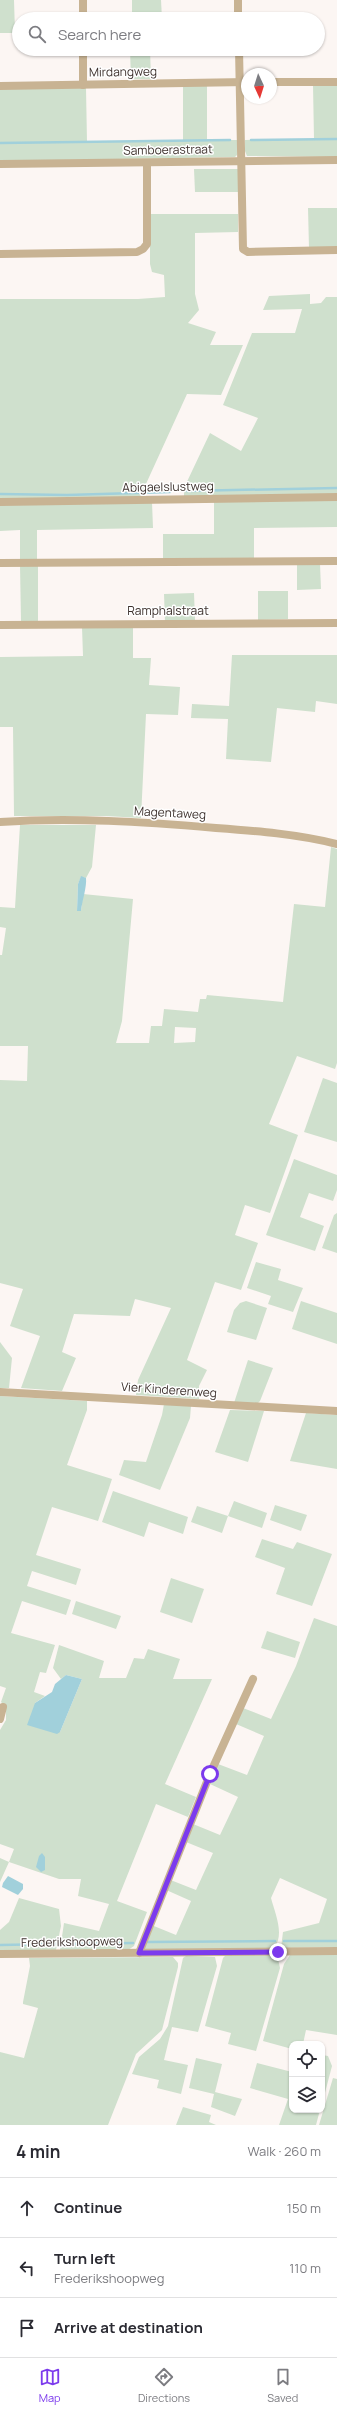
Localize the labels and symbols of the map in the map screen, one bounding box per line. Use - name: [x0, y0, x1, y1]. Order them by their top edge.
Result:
- street label: Mirdangweg: [89, 62, 157, 81]
- north arrow: [241, 68, 277, 104]
- street label: Samboerastraat: [123, 140, 213, 159]
- street label: Abigaelslustweg: [122, 477, 214, 496]
- street label: Ramphalstraat: [127, 602, 209, 619]
- street label: Magentaweg: [134, 802, 206, 823]
- street label: Vier Kinderenweg: [121, 1378, 217, 1401]
- route start: [201, 1765, 219, 1783]
- street label: Frederikshoopweg: [21, 1932, 123, 1951]
- route end: [269, 1943, 287, 1961]

